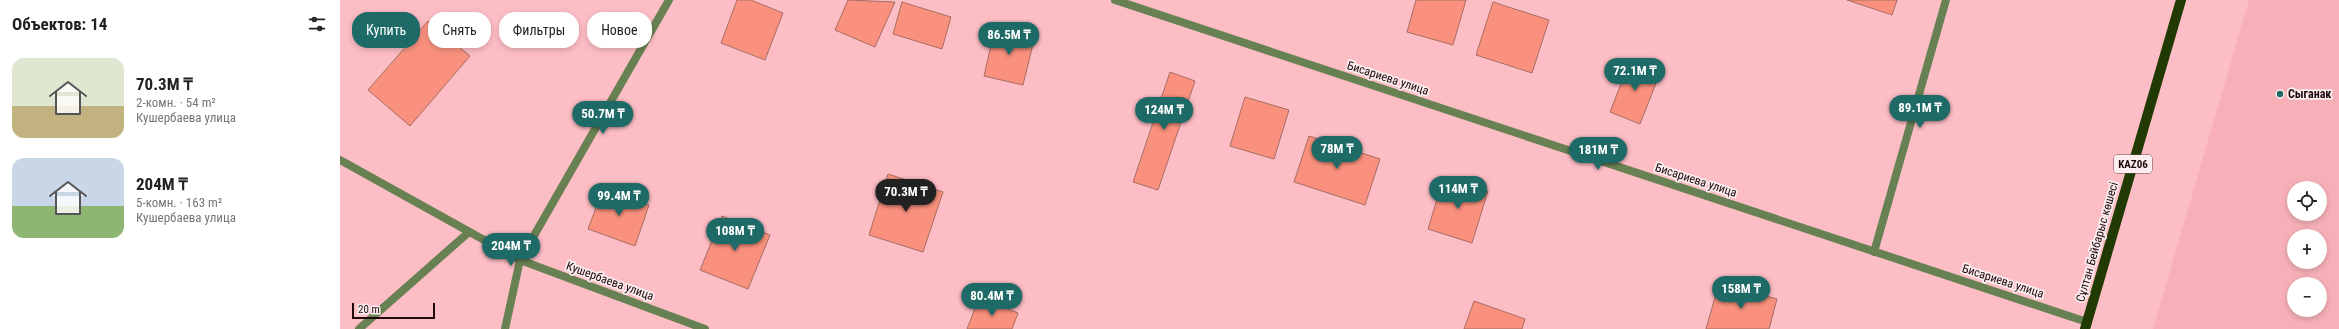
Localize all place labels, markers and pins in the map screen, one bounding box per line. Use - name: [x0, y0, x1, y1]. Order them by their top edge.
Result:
- pin: 86.5M ₸: [972, 22, 1046, 56]
- pin: 72.1M ₸: [1598, 58, 1672, 92]
- place label: Сыганак: [2288, 87, 2331, 101]
- marker: Сыганак: [2275, 89, 2285, 99]
- pin: 89.1M ₸: [1883, 95, 1957, 129]
- pin: 124M ₸: [1131, 97, 1197, 131]
- pin: 50.7M ₸: [566, 101, 640, 135]
- pin: 78M ₸: [1309, 136, 1365, 170]
- pin: 181M ₸: [1565, 137, 1631, 171]
- pin: 114M ₸: [1425, 176, 1491, 210]
- pin: 70.3M ₸: [869, 179, 943, 213]
- pin: 99.4M ₸: [582, 183, 656, 217]
- pin: 108M ₸: [702, 218, 768, 252]
- pin: 204M ₸: [478, 233, 544, 267]
- pin: 158M ₸: [1708, 276, 1774, 310]
- pin: 80.4M ₸: [955, 283, 1029, 317]

